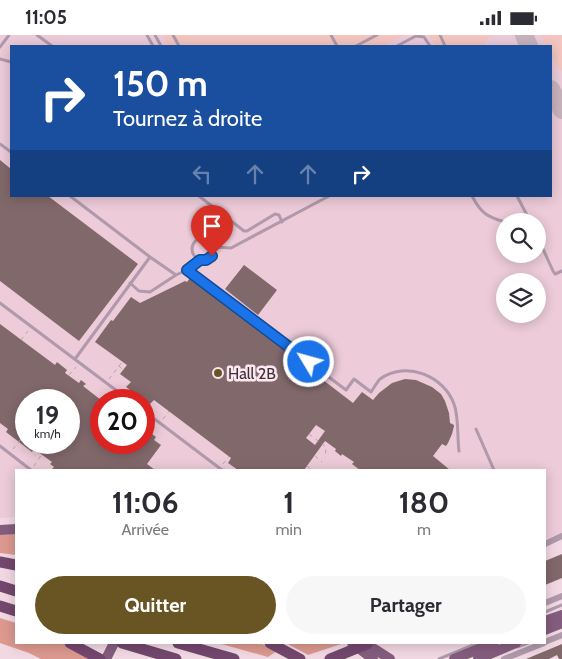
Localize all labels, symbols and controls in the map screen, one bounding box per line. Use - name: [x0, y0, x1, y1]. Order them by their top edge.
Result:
- text: 11:05: [25, 6, 67, 29]
- text: 150 m: [113, 62, 208, 105]
- icon: right: [30, 65, 95, 130]
- text: Tournez à droite: [113, 105, 262, 132]
- icon: left: [188, 160, 216, 188]
- icon: ahead: [241, 160, 269, 188]
- icon: ahead: [294, 160, 322, 188]
- icon: right: [347, 160, 375, 188]
- pin: [191, 205, 233, 256]
- icon: arrive: [198, 212, 226, 240]
- map controls: [496, 213, 546, 323]
- button: search: [496, 213, 546, 263]
- button: layers: [496, 273, 546, 323]
- position arrow: [282, 335, 334, 387]
- place label: Hall 2B: [228, 364, 276, 383]
- marker: Hall 2B: [212, 367, 224, 379]
- speed limit sign: 20: [90, 389, 155, 454]
- text: 19: [36, 400, 59, 430]
- text: km/h: [34, 426, 61, 441]
- text: 11:06: [112, 484, 179, 521]
- text: 1: [283, 484, 294, 521]
- text: 180: [399, 484, 449, 521]
- text: Arrivée: [122, 520, 169, 539]
- text: min: [276, 520, 302, 539]
- text: m: [417, 520, 431, 539]
- button: Quitter: [35, 576, 276, 634]
- button: Partager: [286, 576, 526, 634]

